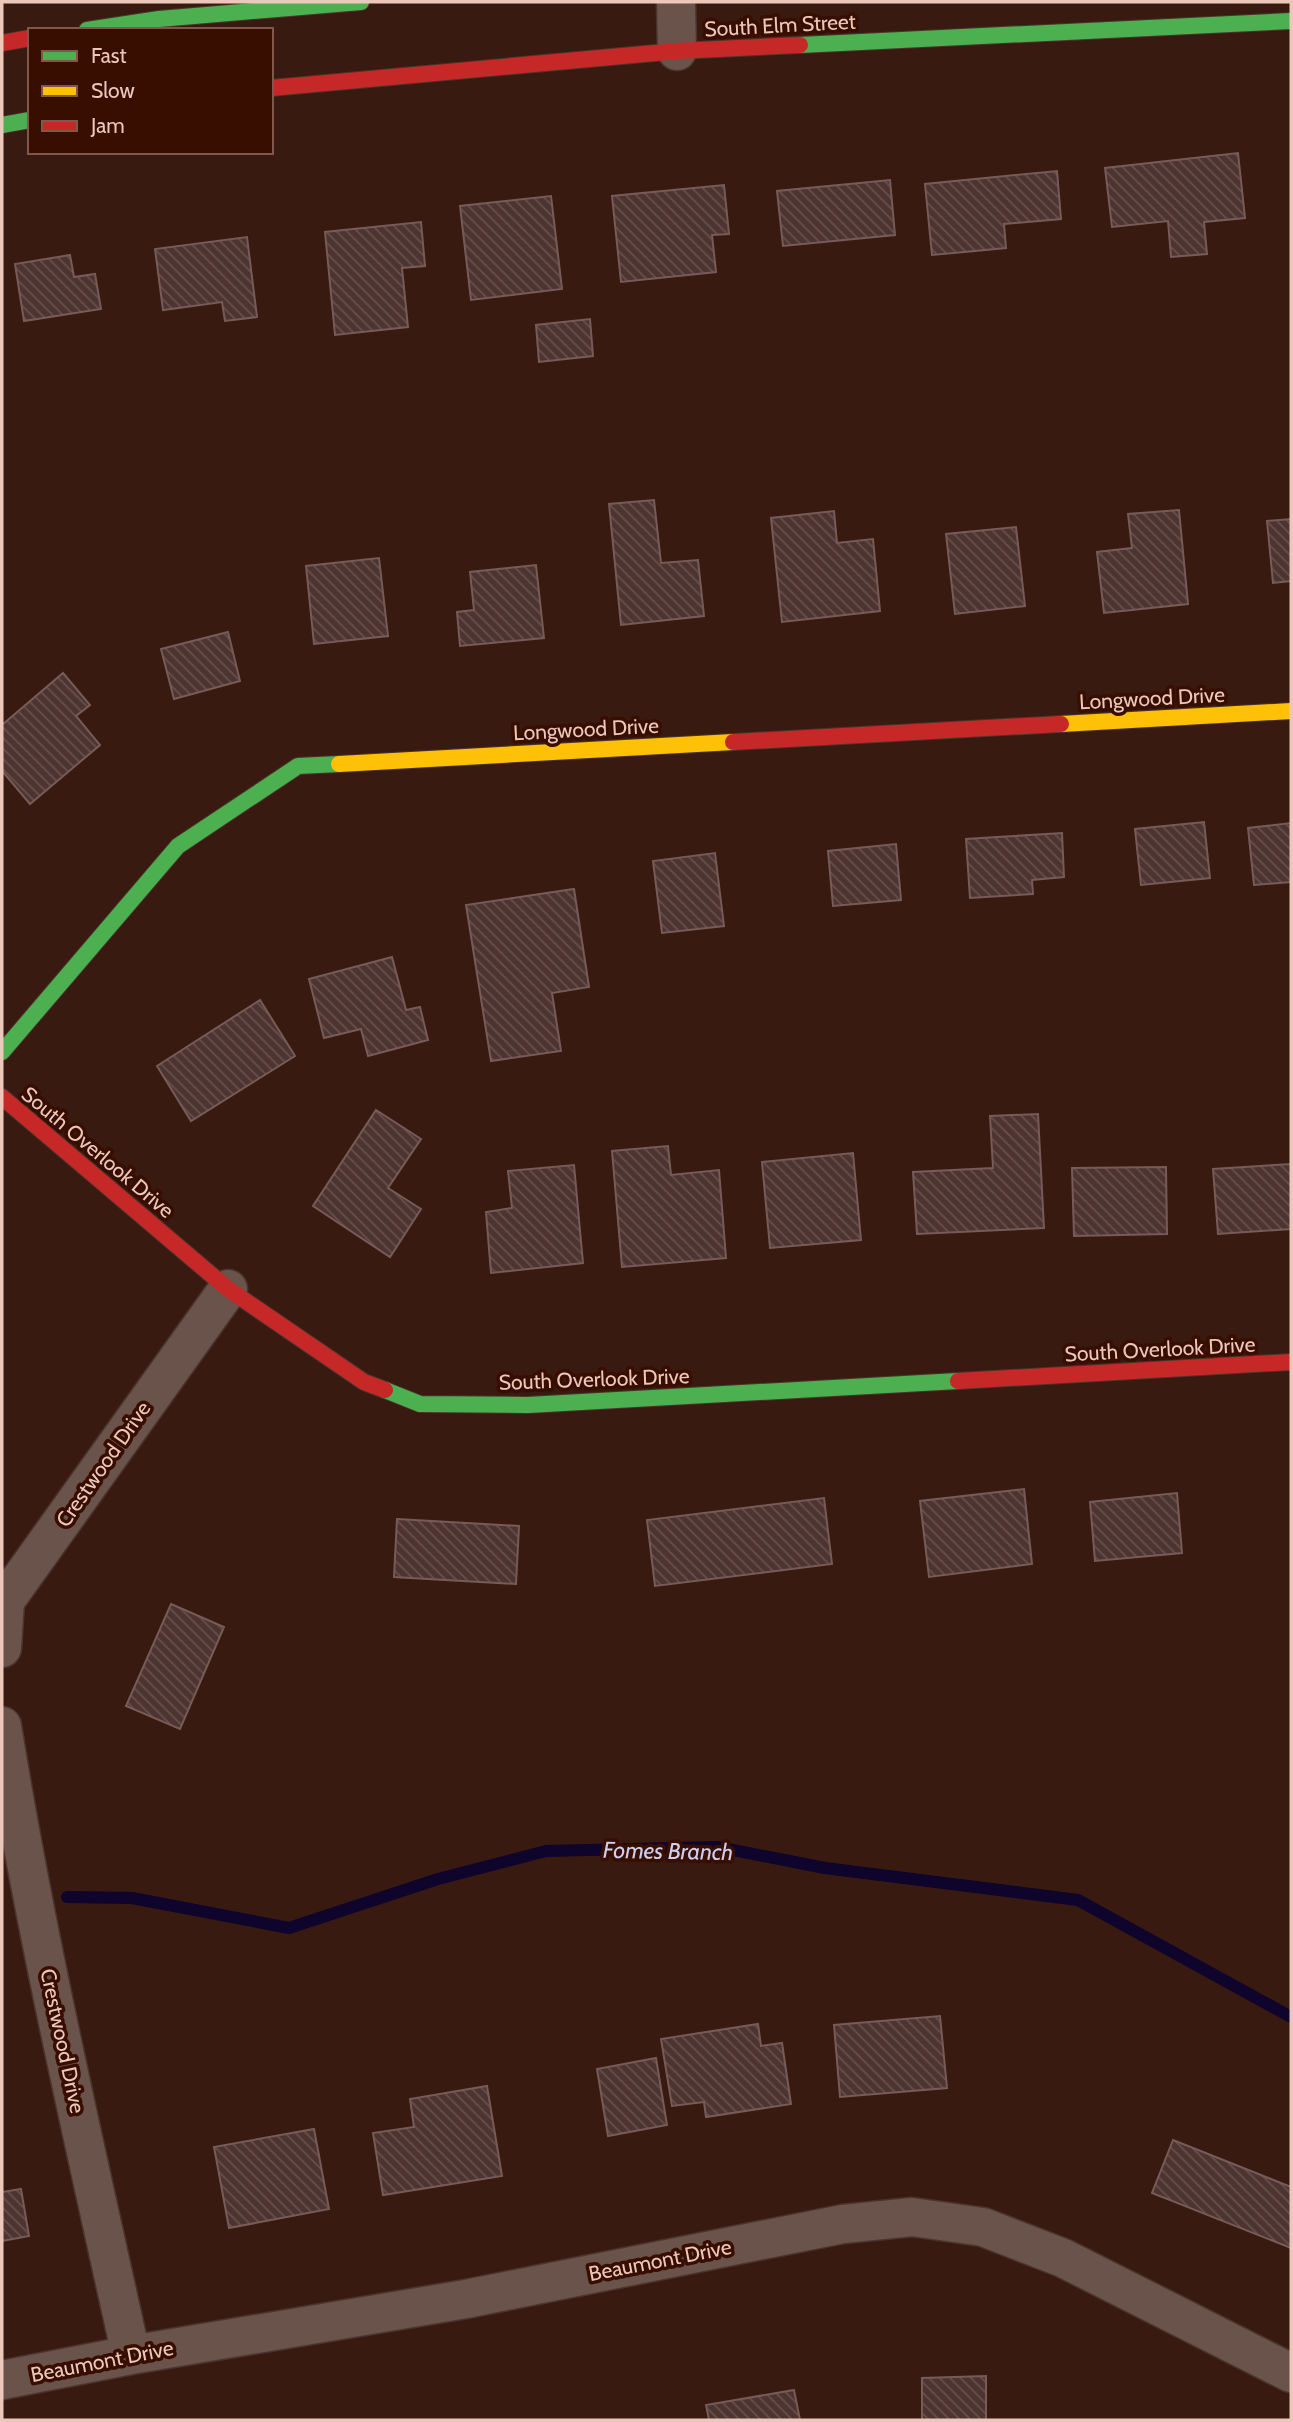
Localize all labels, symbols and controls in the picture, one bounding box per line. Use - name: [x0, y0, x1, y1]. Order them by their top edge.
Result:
- street label: South Elm Street: [704, 9, 856, 41]
- legend: [28, 28, 273, 154]
- text: Fast: [91, 43, 127, 68]
- text: Slow: [91, 78, 135, 103]
- text: Jam: [90, 113, 125, 138]
- street label: Longwood Drive: [1079, 682, 1226, 714]
- street label: Longwood Drive: [513, 713, 660, 745]
- street label: South Overlook Drive: [17, 1081, 179, 1223]
- street label: South Overlook Drive: [1064, 1332, 1256, 1366]
- street label: South Overlook Drive: [498, 1363, 690, 1395]
- street label: Crestwood Drive: [50, 1396, 156, 1532]
- water label: Fomes Branch: [603, 1836, 733, 1866]
- street label: Crestwood Drive: [35, 1966, 91, 2116]
- street label: Beaumont Drive: [587, 2234, 734, 2286]
- street label: Beaumont Drive: [29, 2335, 176, 2387]

